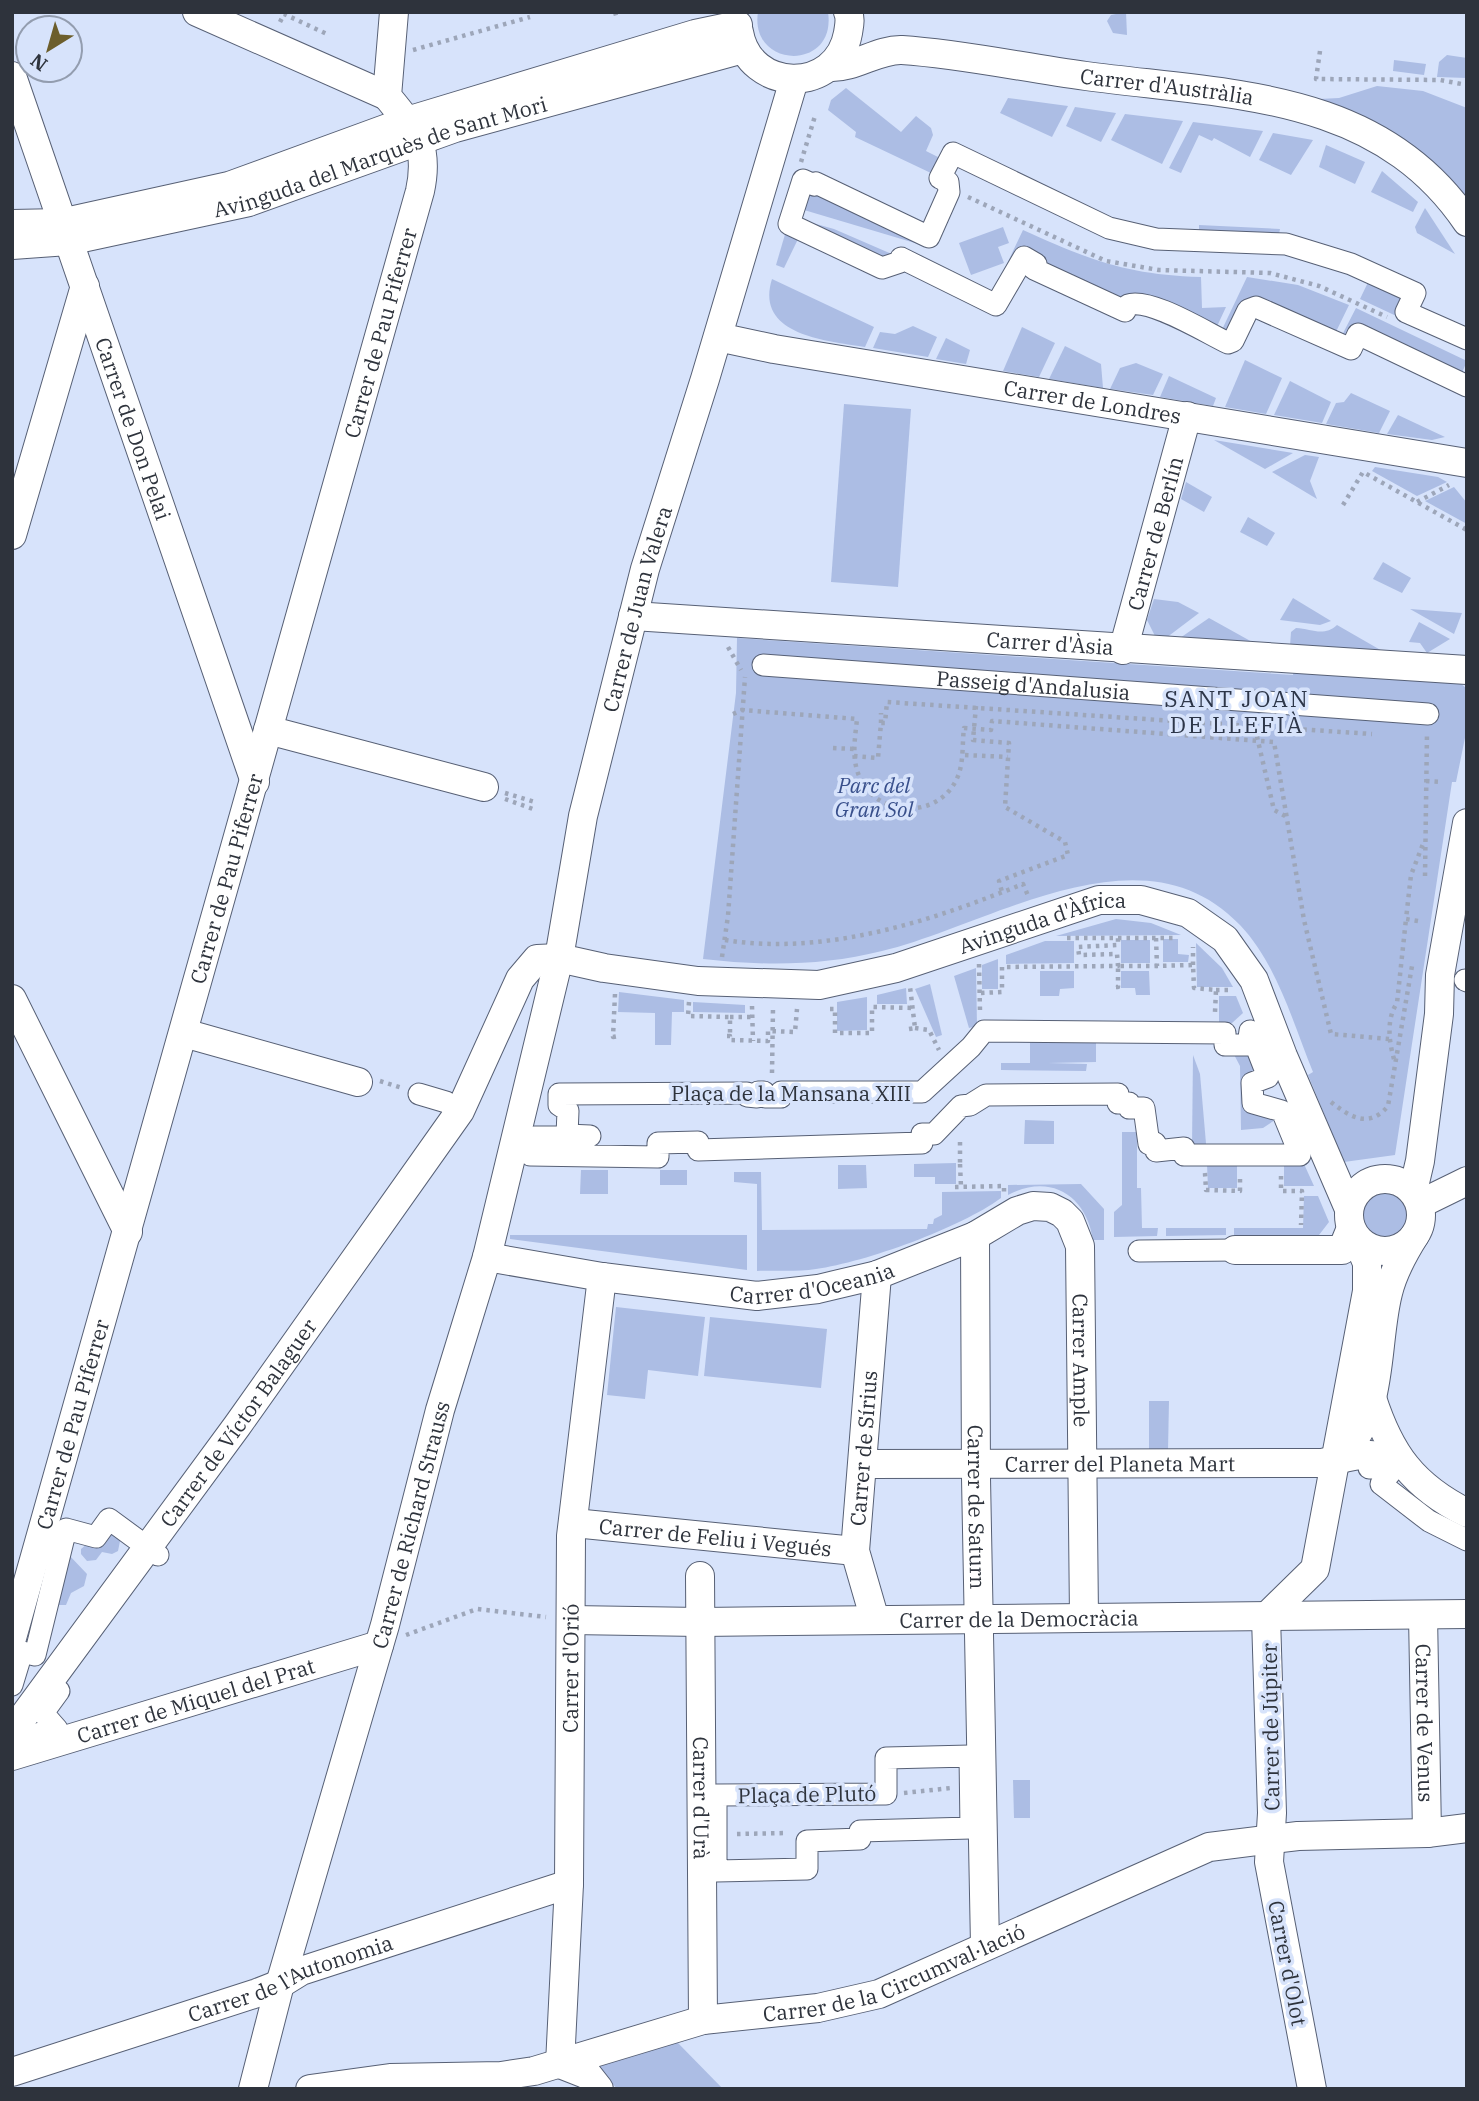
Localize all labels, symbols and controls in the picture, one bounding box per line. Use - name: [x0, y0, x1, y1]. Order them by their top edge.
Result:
- north arrow: [14, 14, 84, 84]
- text: N: [26, 48, 52, 77]
- street label: Carrer d'Austràlia: [1079, 61, 1256, 111]
- street label: Avinguda del Marquès de Sant Mori: [211, 89, 550, 223]
- street label: Carrer de Pau Piferrer: [337, 224, 423, 441]
- street label: Carrer de Don Pelai: [89, 334, 178, 524]
- street label: Carrer de Londres: [1002, 373, 1183, 430]
- street label: Carrer de Berlín: [1120, 453, 1189, 614]
- street label: Carrer de Juan Valera: [596, 502, 678, 715]
- street label: Carrer d'Àsia: [986, 625, 1115, 661]
- street label: Passeig d'Andalusia: [935, 664, 1131, 706]
- district label: SANT JOAN DE LLEFIÀ: [1164, 683, 1310, 739]
- street label: Carrer de Pau Piferrer: [183, 770, 269, 987]
- park label: Parc del Gran Sol: [835, 771, 914, 823]
- street label: Avinguda d'Àfrica: [955, 886, 1126, 960]
- street label: Plaça de la Mansana XIII: [671, 1079, 911, 1107]
- street label: Carrer d'Oceania: [728, 1256, 898, 1310]
- street label: Carrer Ample: [1067, 1293, 1096, 1427]
- street label: Carrer de Víctor Balaguer: [153, 1312, 323, 1533]
- street label: Carrer de Pau Piferrer: [29, 1315, 115, 1533]
- street label: Carrer de Sírius: [843, 1369, 883, 1527]
- street label: Carrer de Richard Strauss: [365, 1397, 456, 1652]
- street label: Carrer de Saturn: [962, 1425, 992, 1590]
- street label: Carrer del Planeta Mart: [1005, 1449, 1235, 1478]
- street label: Carrer de Feliu i Vegués: [598, 1512, 833, 1563]
- street label: Carrer d'Orió: [556, 1603, 585, 1733]
- street label: Carrer de la Democràcia: [899, 1603, 1139, 1634]
- street label: Carrer de Júpiter: [1255, 1642, 1285, 1811]
- street label: Carrer de Venus: [1410, 1643, 1440, 1803]
- street label: Carrer de Miquel del Prat: [74, 1651, 318, 1750]
- street label: Carrer d'Urà: [687, 1736, 716, 1860]
- street label: Plaça de Plutó: [737, 1779, 877, 1809]
- street label: Carrer d'Olot: [1262, 1898, 1314, 2028]
- street label: Carrer de la Circumval·lació: [761, 1917, 1029, 2028]
- street label: Carrer de l'Autonomia: [184, 1928, 396, 2028]

